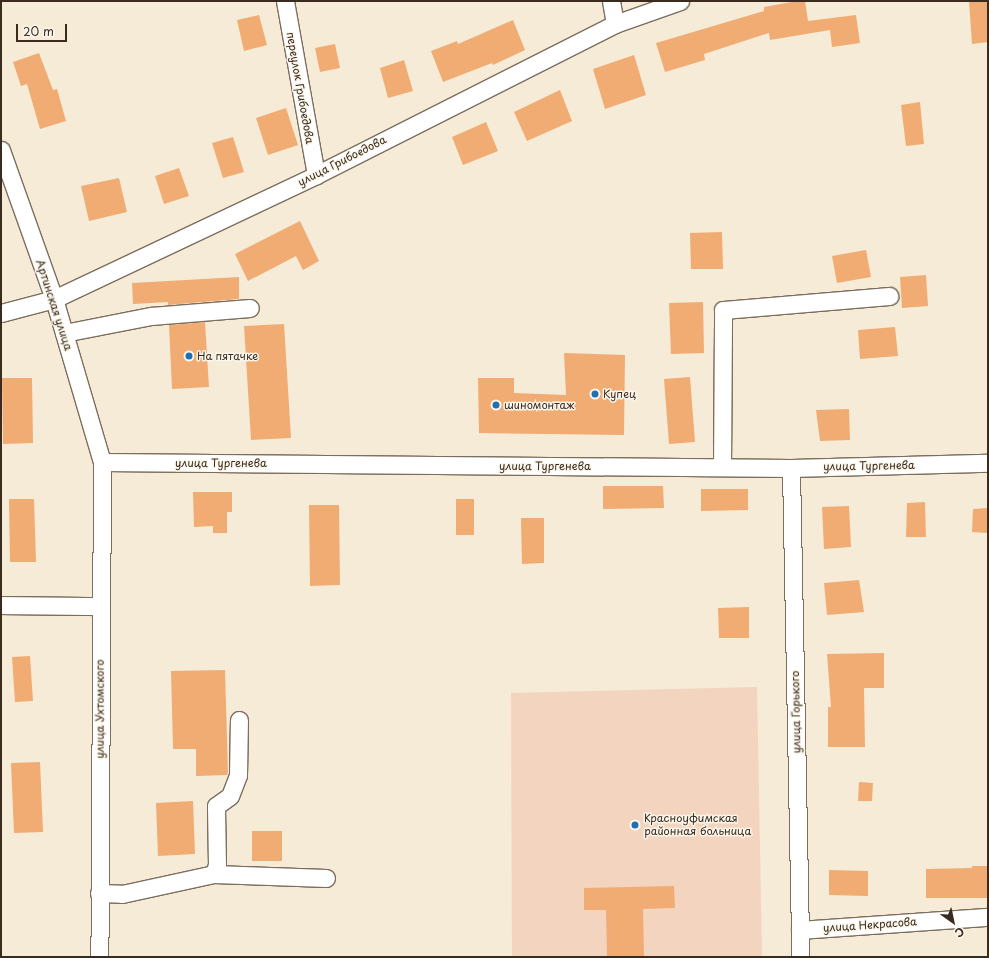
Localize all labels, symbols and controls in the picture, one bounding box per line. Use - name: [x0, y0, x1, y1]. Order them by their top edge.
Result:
- scale bar: [18, 16, 69, 42]
- text: 20 m: [23, 22, 54, 40]
- street label: переулок Грибоедова: [284, 31, 316, 145]
- street label: улица Грибоедова: [295, 133, 389, 189]
- street label: Артинская улица: [33, 258, 75, 352]
- place label: На пятачке: [197, 349, 258, 363]
- marker: На пятачке: [184, 351, 194, 361]
- place label: Купец: [603, 387, 636, 401]
- marker: Купец: [590, 389, 600, 399]
- place label: шиномонтаж: [504, 398, 574, 412]
- marker: шиномонтаж: [491, 400, 501, 410]
- street label: улица Тургенева: [175, 456, 267, 470]
- street label: улица Тургенева: [499, 459, 591, 473]
- street label: улица Тургенева: [823, 459, 915, 473]
- street label: улица Ухтомского: [93, 659, 107, 759]
- street label: улица Горького: [789, 670, 803, 754]
- place label: Красноуфимская районная больница: [644, 812, 751, 838]
- marker: Красноуфимская районная больница: [629, 819, 641, 831]
- north arrow: [933, 902, 973, 942]
- street label: улица Некрасова: [822, 915, 918, 935]
- text: С: [952, 923, 968, 942]

